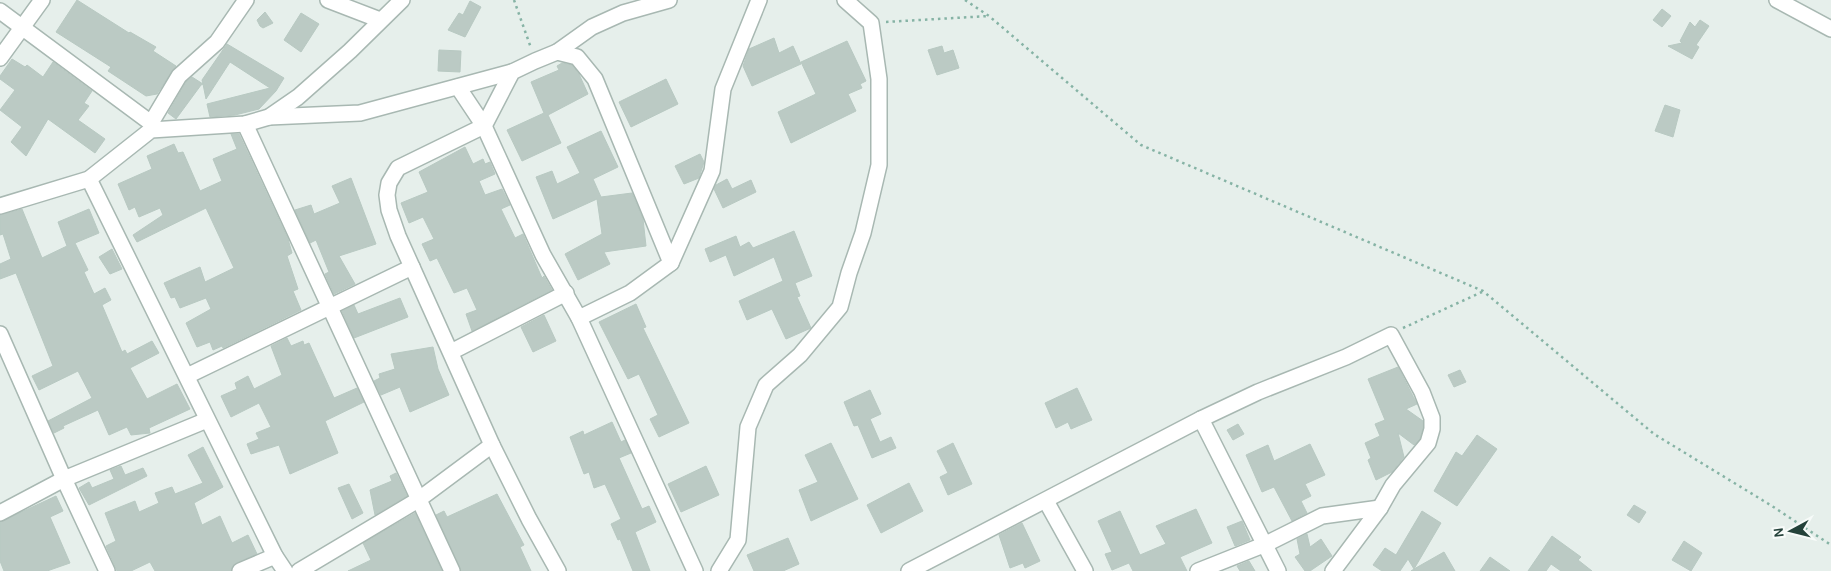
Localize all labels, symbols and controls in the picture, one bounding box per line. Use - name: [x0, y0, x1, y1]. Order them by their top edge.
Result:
- north arrow: [1766, 506, 1816, 556]
- text: N: [1770, 527, 1788, 539]

